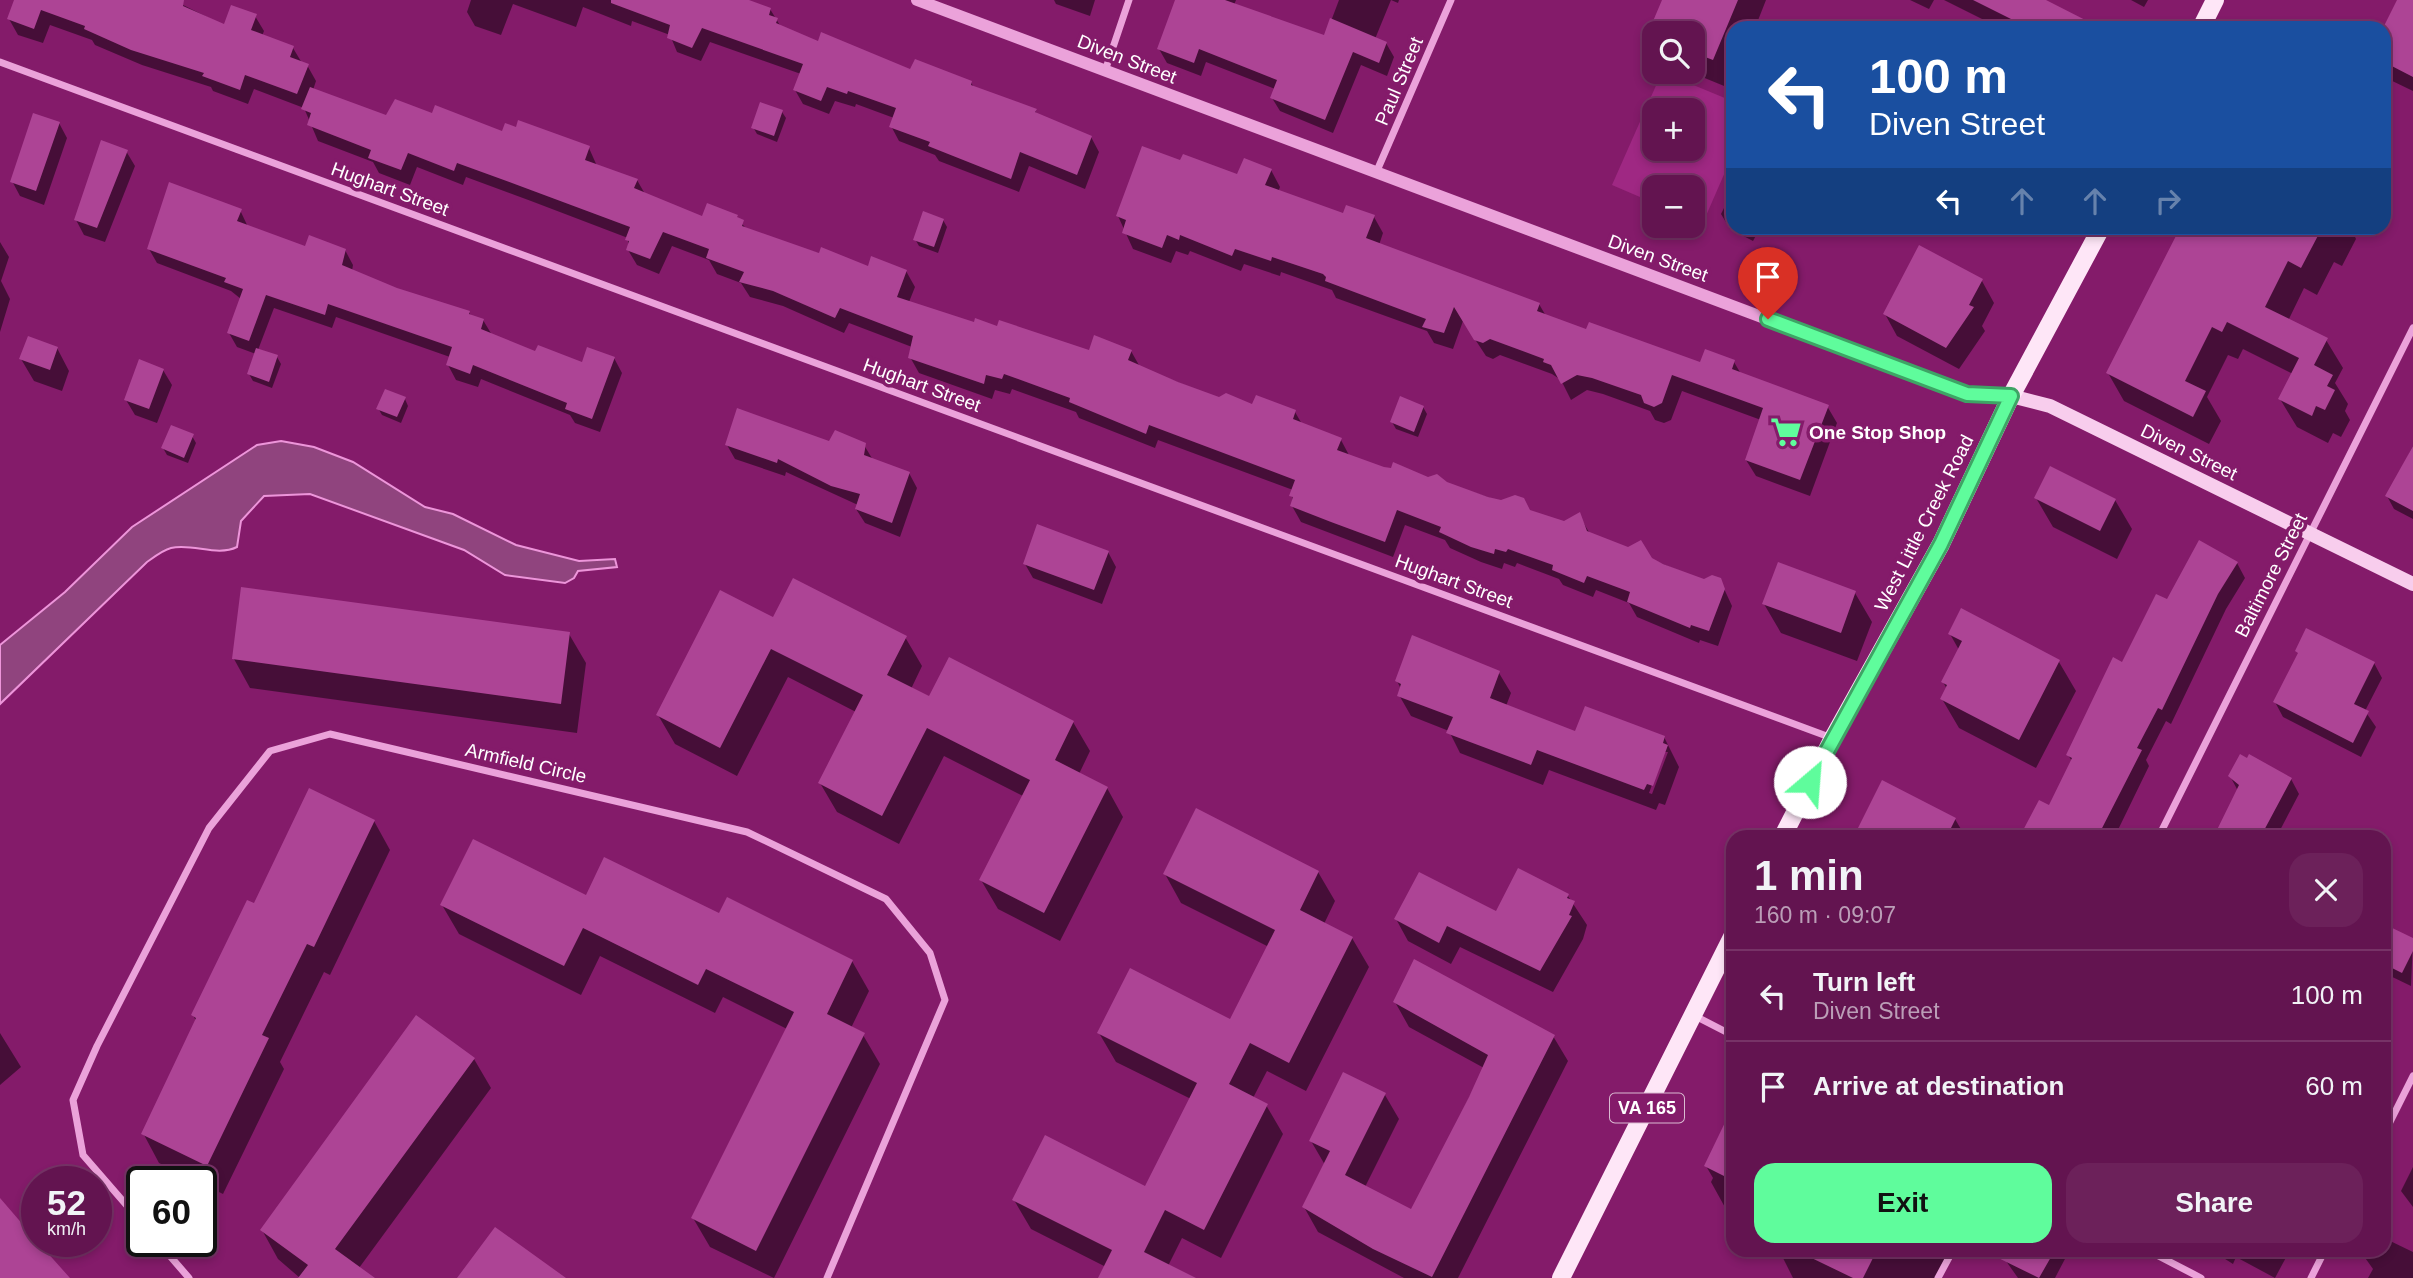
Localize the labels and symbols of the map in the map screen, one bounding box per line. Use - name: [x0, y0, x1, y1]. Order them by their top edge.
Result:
- street label: Diven Street: [1074, 30, 1180, 88]
- street label: Paul Street: [1371, 33, 1427, 128]
- street label: Hughart Street: [328, 158, 452, 220]
- street label: Diven Street: [1605, 230, 1711, 286]
- pin: [1738, 247, 1798, 319]
- street label: Hughart Street: [860, 354, 984, 416]
- supermarket icon: One Stop Shop: [1769, 415, 1803, 449]
- street label: Diven Street: [2137, 420, 2241, 485]
- place label: One Stop Shop: [1809, 422, 1946, 443]
- street label: West Little Creek Road: [1870, 431, 1978, 615]
- street label: Baltimore Street: [2231, 509, 2312, 640]
- street label: Hughart Street: [1392, 550, 1516, 612]
- street label: Armfield Circle: [463, 739, 589, 787]
- position arrow: [1773, 745, 1847, 819]
- road number: VA 165: [1610, 1093, 1684, 1122]
- speed limit sign: 60: [126, 1166, 217, 1257]

